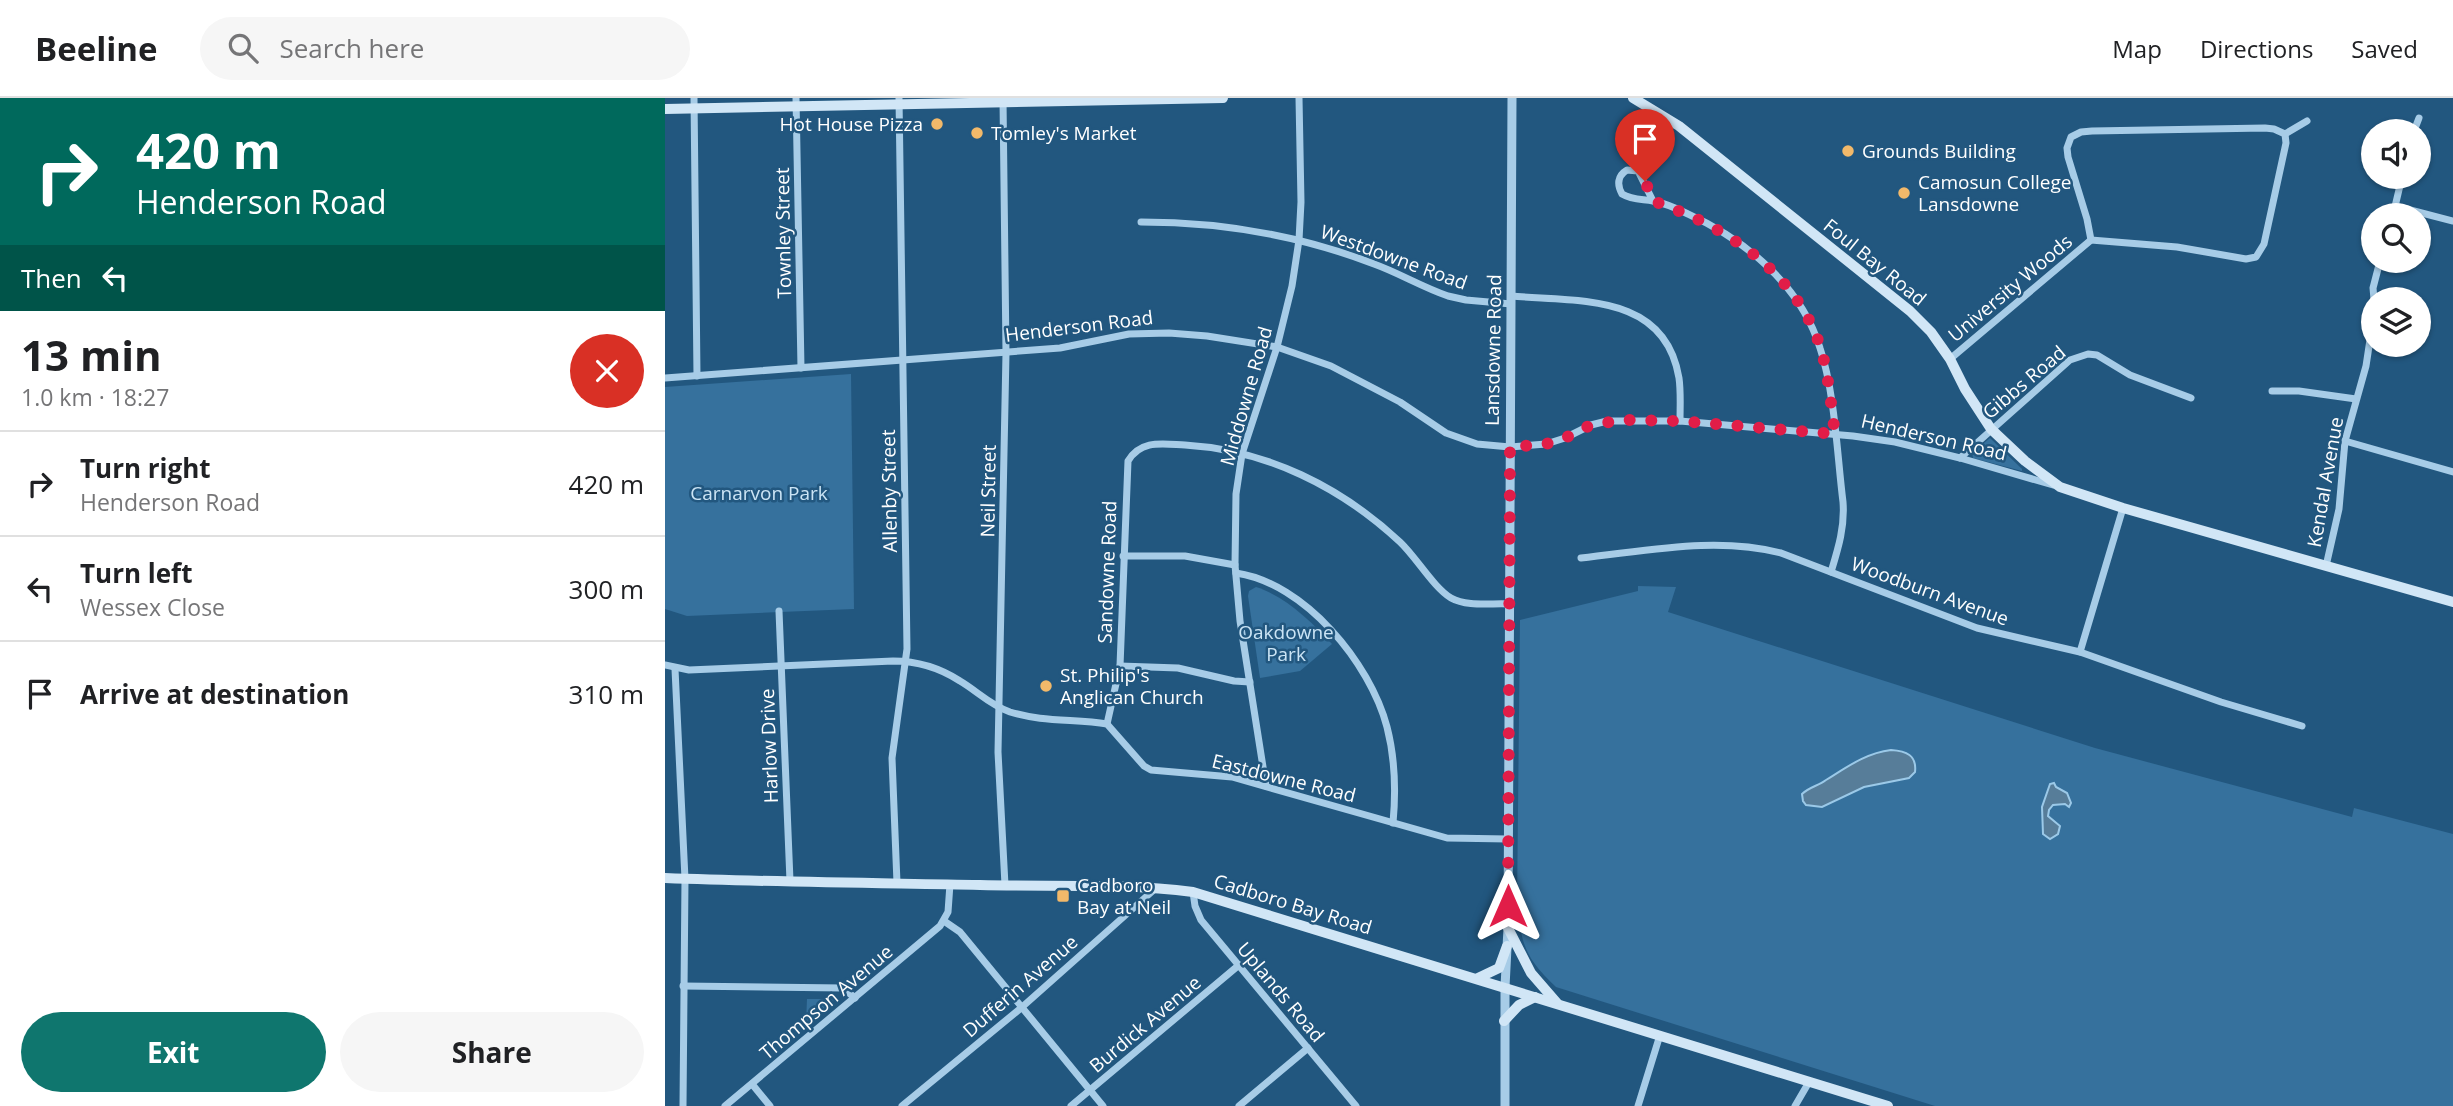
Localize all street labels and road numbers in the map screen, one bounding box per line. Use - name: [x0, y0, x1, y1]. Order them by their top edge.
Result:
- street label: Townley Street: [769, 167, 797, 299]
- street label: Foul Bay Road: [1818, 212, 1932, 312]
- street label: Westdowne Road: [1317, 218, 1471, 296]
- street label: University Woods: [1943, 228, 2077, 348]
- street label: Lansdowne Road: [1479, 274, 1507, 426]
- street label: Henderson Road: [1004, 304, 1154, 348]
- street label: Middowne Road: [1214, 323, 1278, 469]
- street label: Gibbs Road: [1977, 340, 2071, 424]
- street label: Henderson Road: [1859, 408, 2009, 466]
- street label: Kendal Avenue: [2301, 415, 2349, 549]
- street label: Allenby Street: [875, 429, 903, 553]
- street label: Neil Street: [974, 444, 1002, 538]
- street label: Sandowne Road: [1092, 500, 1122, 644]
- street label: Woodburn Avenue: [1848, 550, 2012, 632]
- street label: Harlow Drive: [754, 688, 784, 804]
- street label: Eastdowne Road: [1209, 748, 1359, 808]
- street label: Cadboro Bay Road: [1211, 868, 1375, 940]
- street label: Dufferin Avenue: [957, 929, 1083, 1043]
- street label: Uplands Road: [1231, 936, 1331, 1048]
- street label: Thompson Avenue: [754, 939, 898, 1065]
- street label: Burdick Avenue: [1084, 970, 1206, 1078]

